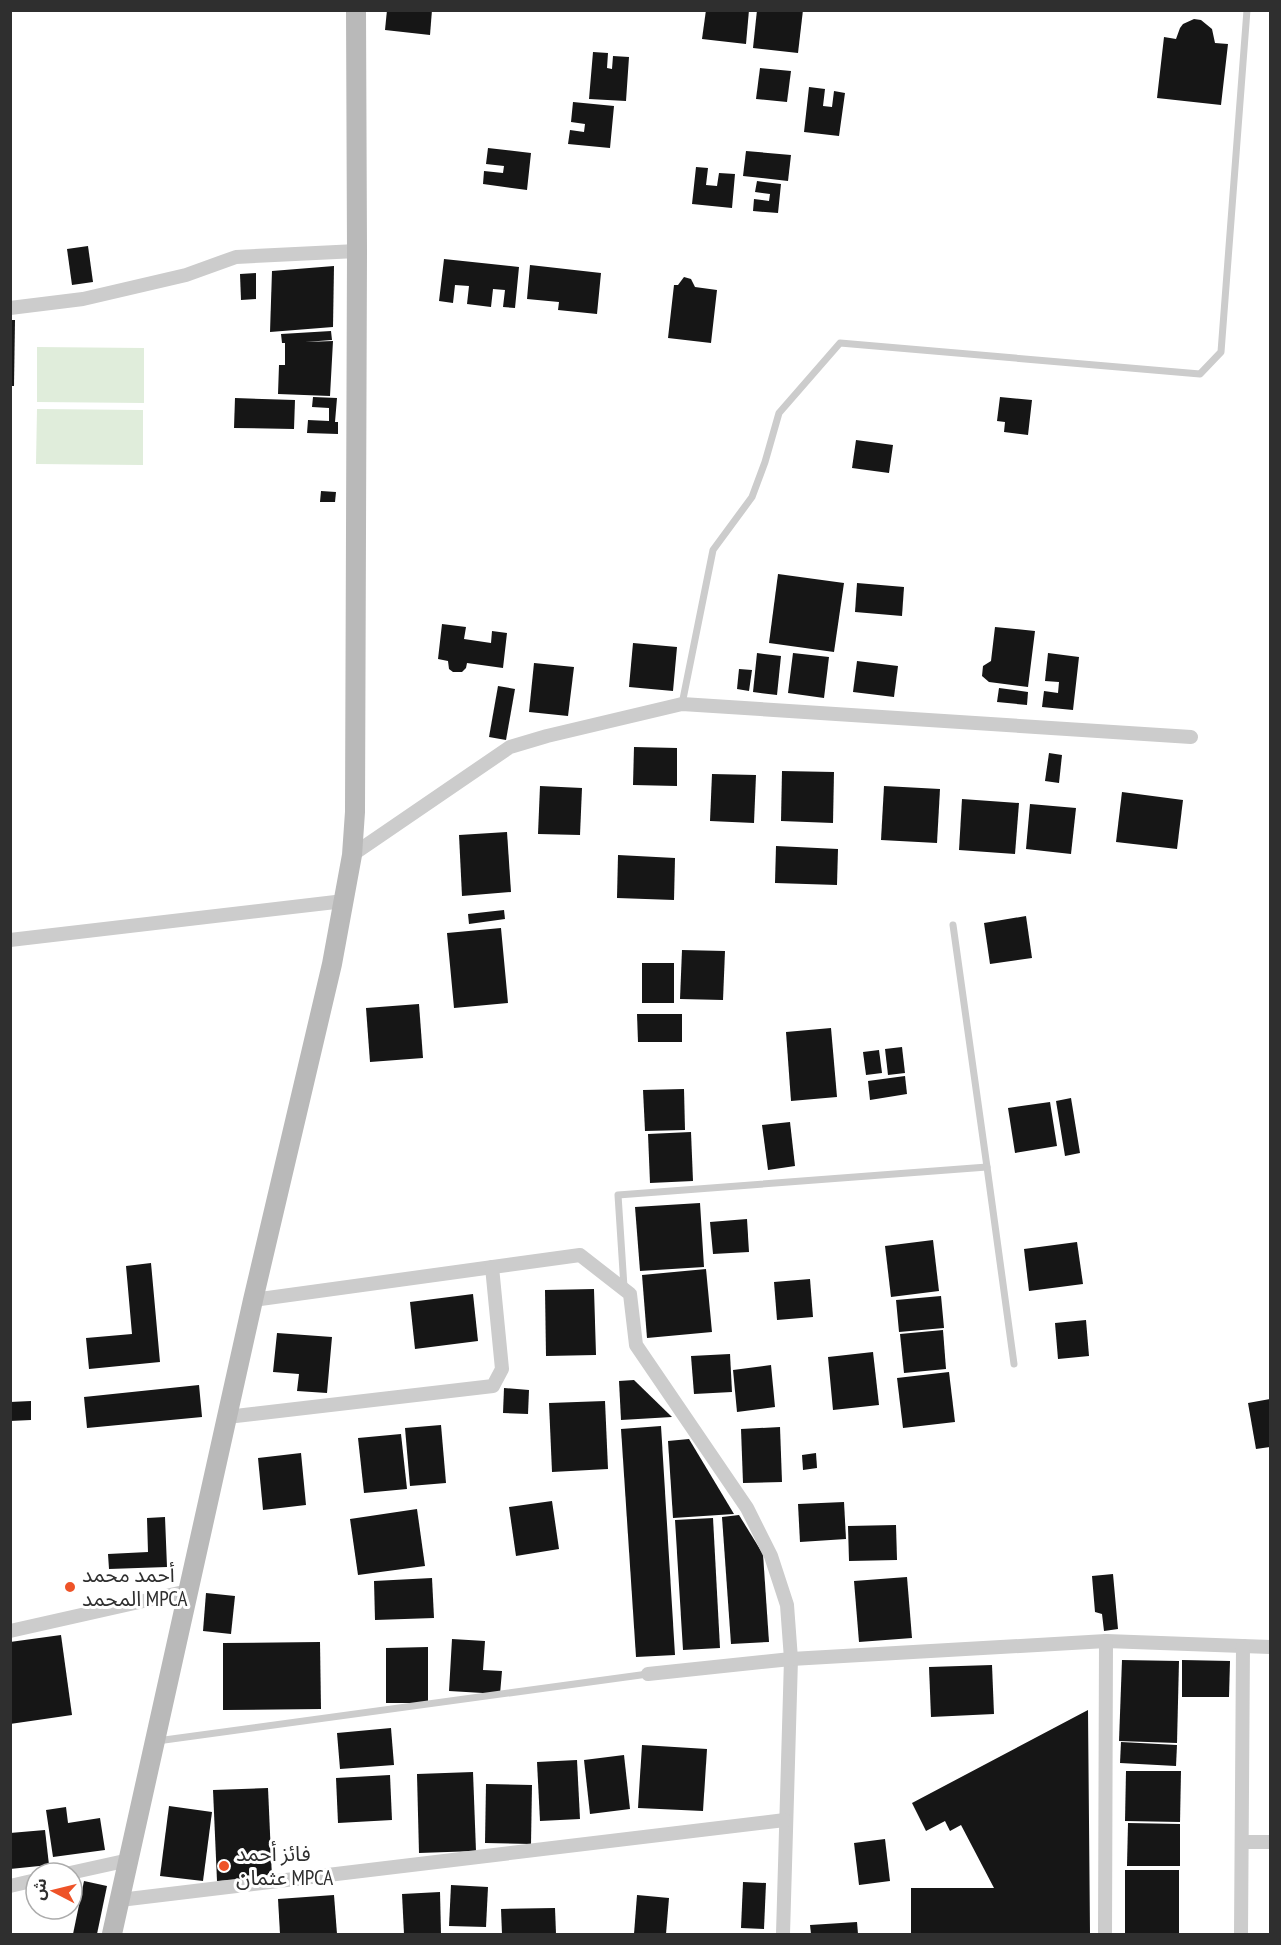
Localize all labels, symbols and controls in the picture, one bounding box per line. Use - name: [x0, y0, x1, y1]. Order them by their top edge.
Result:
- place label: أحمد محمد المحمد MPCA: [82, 1561, 187, 1612]
- marker: أحمد محمد المحمد MPCA: [63, 1580, 77, 1594]
- place label: فائز أحمد عثمان MPCA: [236, 1840, 333, 1891]
- marker: فائز أحمد عثمان MPCA: [217, 1859, 231, 1873]
- north arrow: [24, 1861, 84, 1921]
- text: ش: [28, 1877, 50, 1901]

